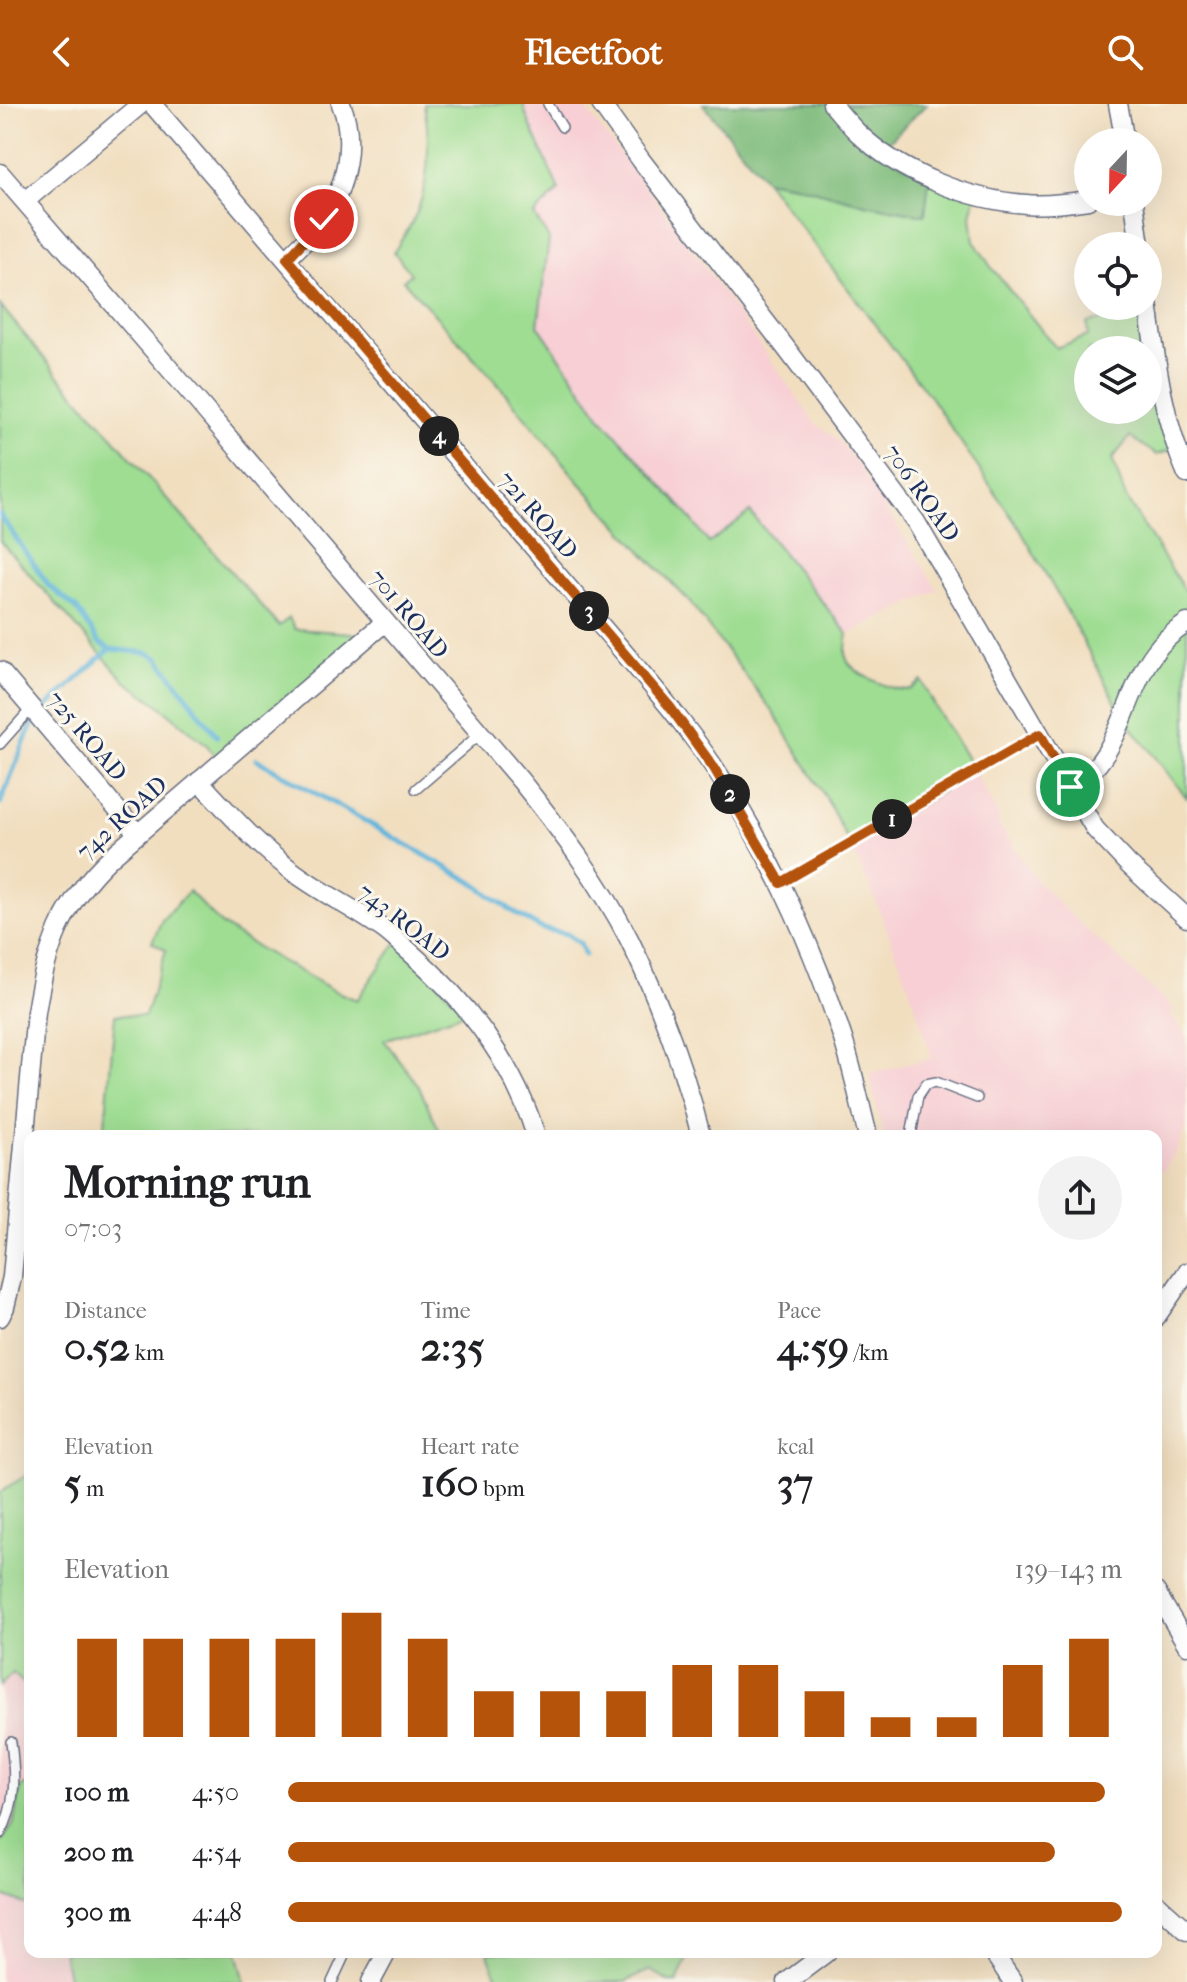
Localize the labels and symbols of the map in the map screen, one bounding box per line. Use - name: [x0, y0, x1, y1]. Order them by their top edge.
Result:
- north arrow: [1074, 128, 1162, 216]
- pin: [290, 185, 358, 253]
- pin: 4: [419, 416, 459, 456]
- street label: 706 ROAD: [878, 439, 966, 547]
- street label: 721 ROAD: [492, 466, 584, 564]
- street label: 701 ROAD: [364, 564, 454, 664]
- pin: 3: [569, 591, 609, 631]
- street label: 725 ROAD: [41, 685, 133, 787]
- pin: [1036, 753, 1104, 821]
- street label: 742 ROAD: [71, 770, 173, 866]
- pin: 2: [710, 774, 750, 814]
- pin: 1: [872, 799, 912, 839]
- street label: 743 ROAD: [352, 877, 456, 967]

